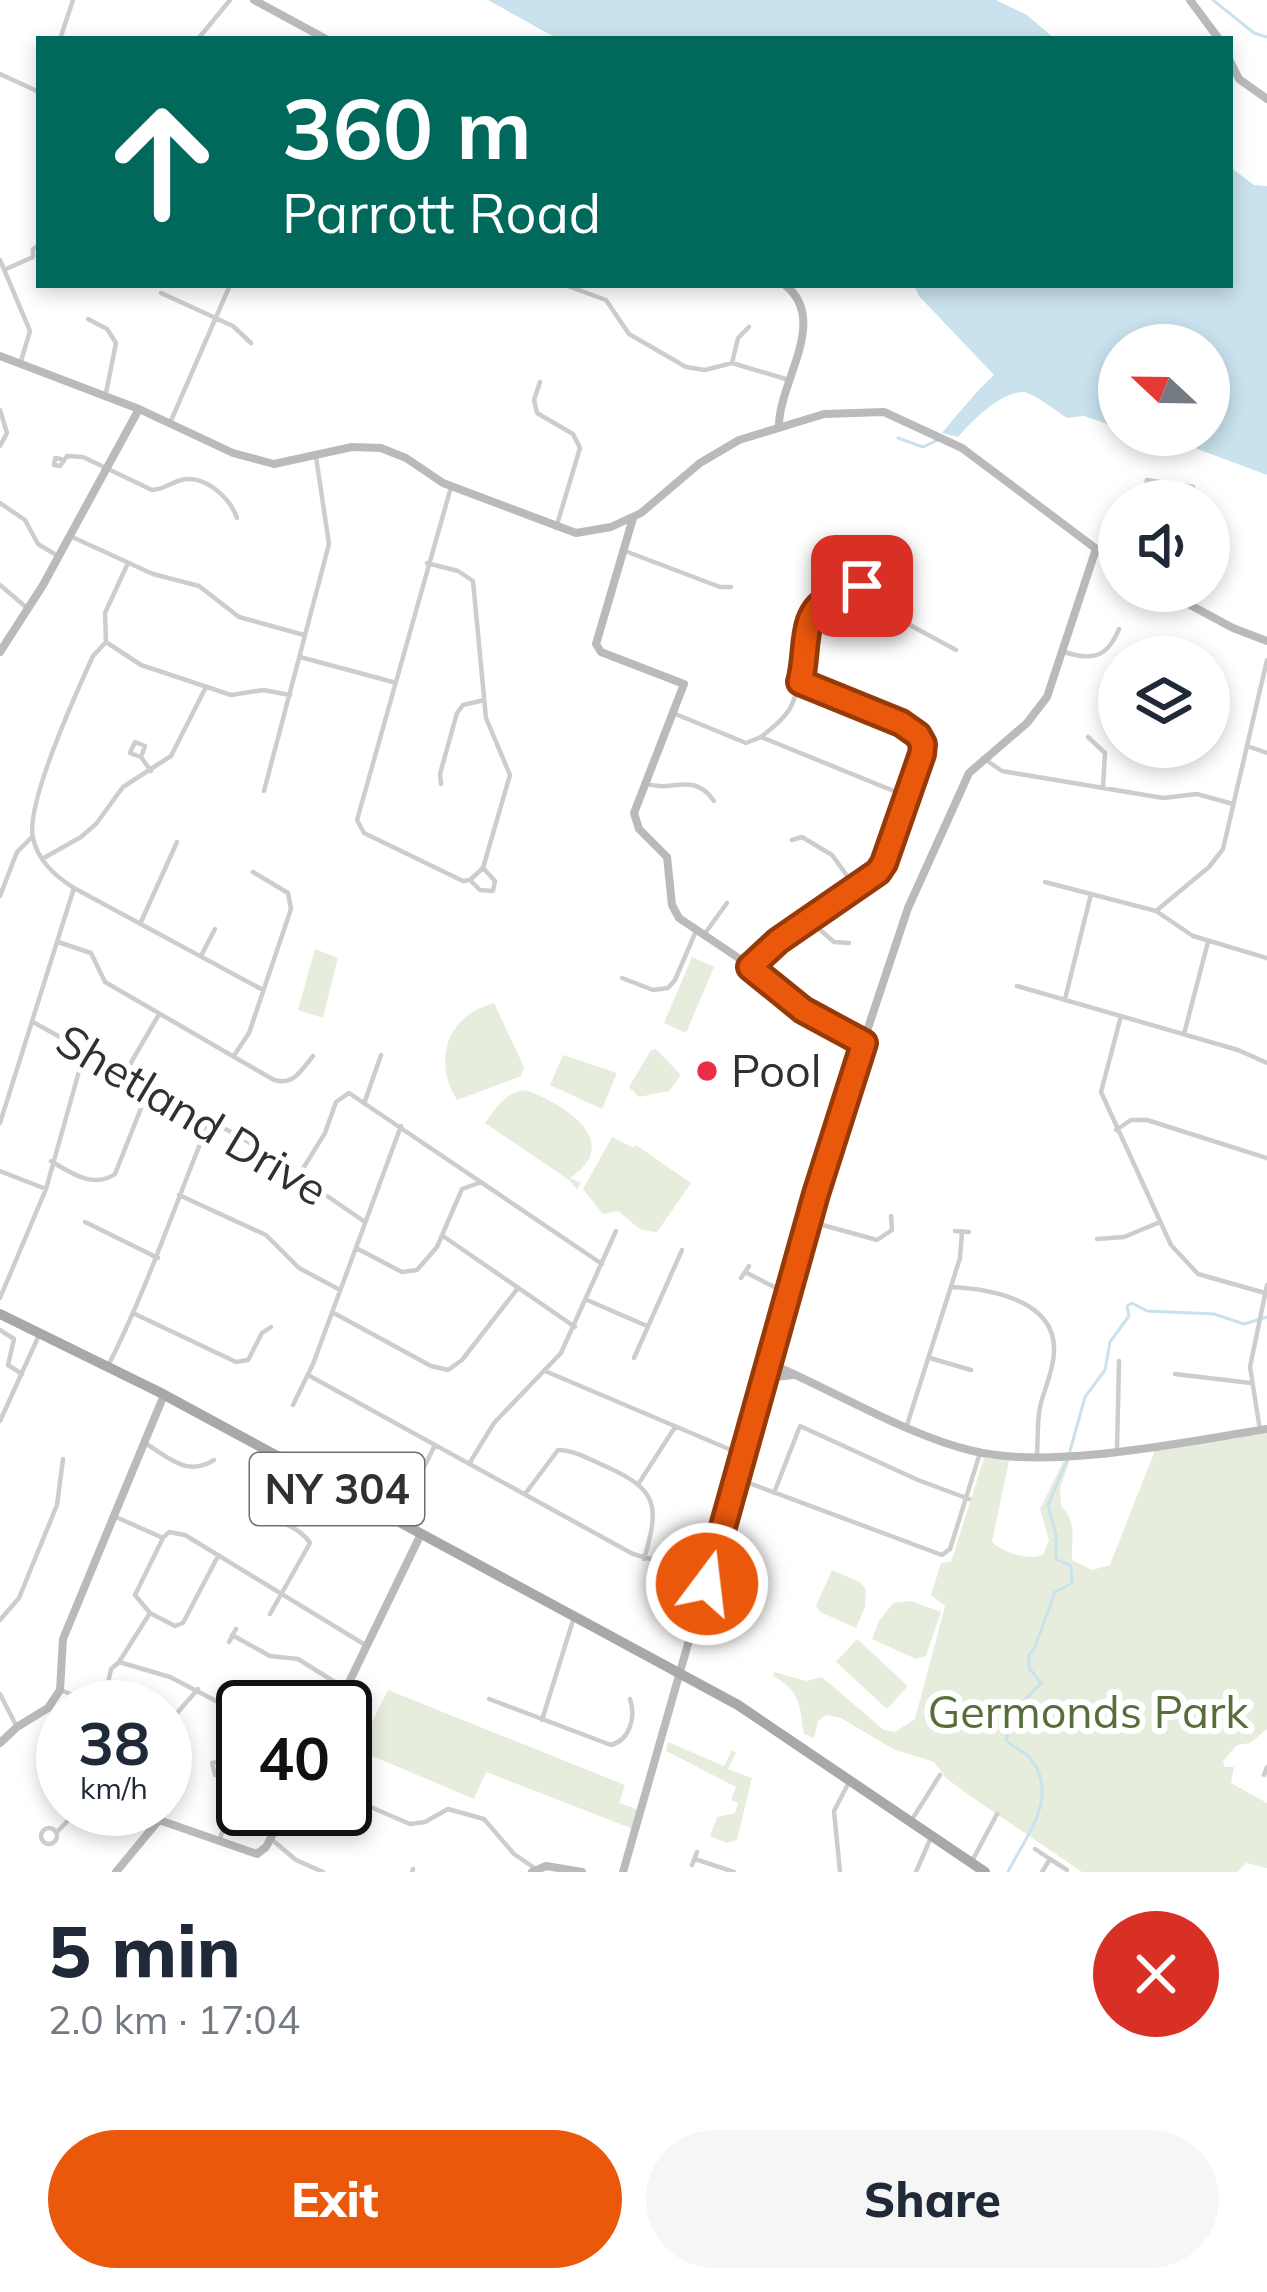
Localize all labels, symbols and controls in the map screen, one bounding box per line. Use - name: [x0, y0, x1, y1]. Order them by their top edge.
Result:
- text: 360 m: [282, 75, 532, 180]
- icon: ahead: [84, 84, 240, 240]
- text: Parrott Road: [282, 179, 601, 247]
- north arrow: [1098, 324, 1230, 456]
- map controls: [1098, 324, 1230, 768]
- button: sound: [1098, 480, 1230, 612]
- pin: [811, 535, 913, 637]
- icon: arrive: [829, 553, 895, 619]
- button: layers: [1098, 636, 1230, 768]
- street label: Shetland Drive: [47, 1011, 338, 1217]
- place label: Pool: [731, 1042, 821, 1098]
- marker: Pool: [694, 1058, 720, 1084]
- road number: NY 304: [250, 1453, 424, 1525]
- position arrow: [644, 1521, 770, 1647]
- speed limit sign: 40: [216, 1680, 372, 1836]
- park label: Germonds Park: [927, 1683, 1249, 1739]
- text: 38: [78, 1705, 150, 1780]
- text: km/h: [80, 1769, 148, 1807]
- text: 5 min: [48, 1905, 241, 1995]
- button: close: [1093, 1911, 1219, 2037]
- text: 2.0 km · 17:04: [48, 1995, 300, 2044]
- button: Exit: [48, 2130, 622, 2268]
- button: Share: [646, 2130, 1219, 2268]

